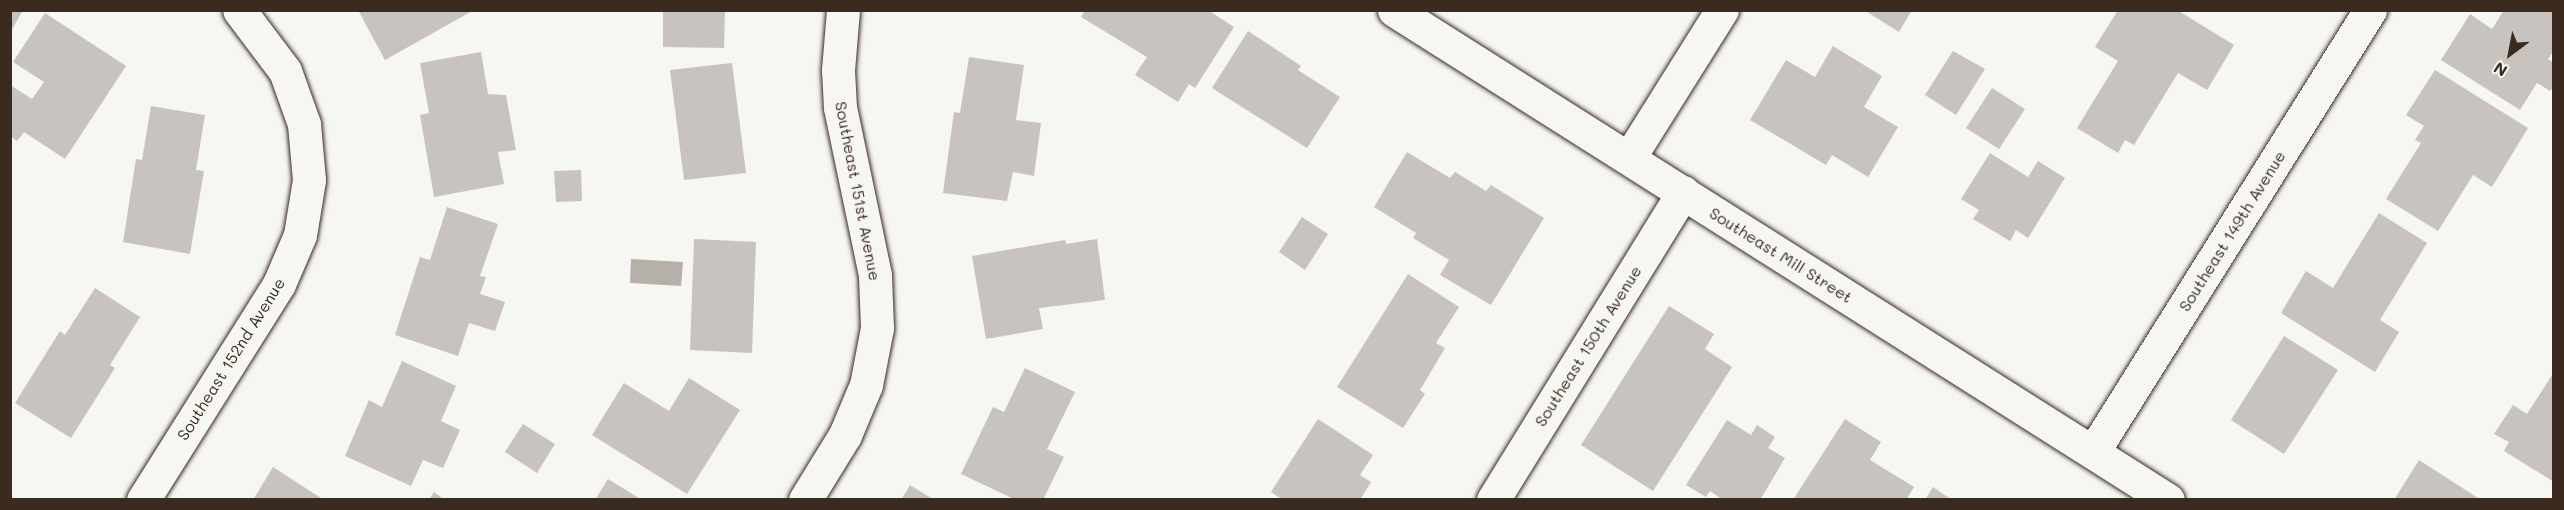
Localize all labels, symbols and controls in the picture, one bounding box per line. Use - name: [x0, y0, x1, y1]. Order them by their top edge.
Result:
- north arrow: [2480, 24, 2540, 84]
- text: N: [2489, 58, 2511, 82]
- street label: Southeast 151st Avenue: [831, 100, 885, 282]
- street label: Southeast 149th Avenue: [2175, 147, 2289, 315]
- street label: Southeast Mill Street: [1706, 203, 1856, 307]
- street label: Southeast 150th Avenue: [1531, 262, 1645, 430]
- street label: Southeast 152nd Avenue: [173, 274, 289, 444]

